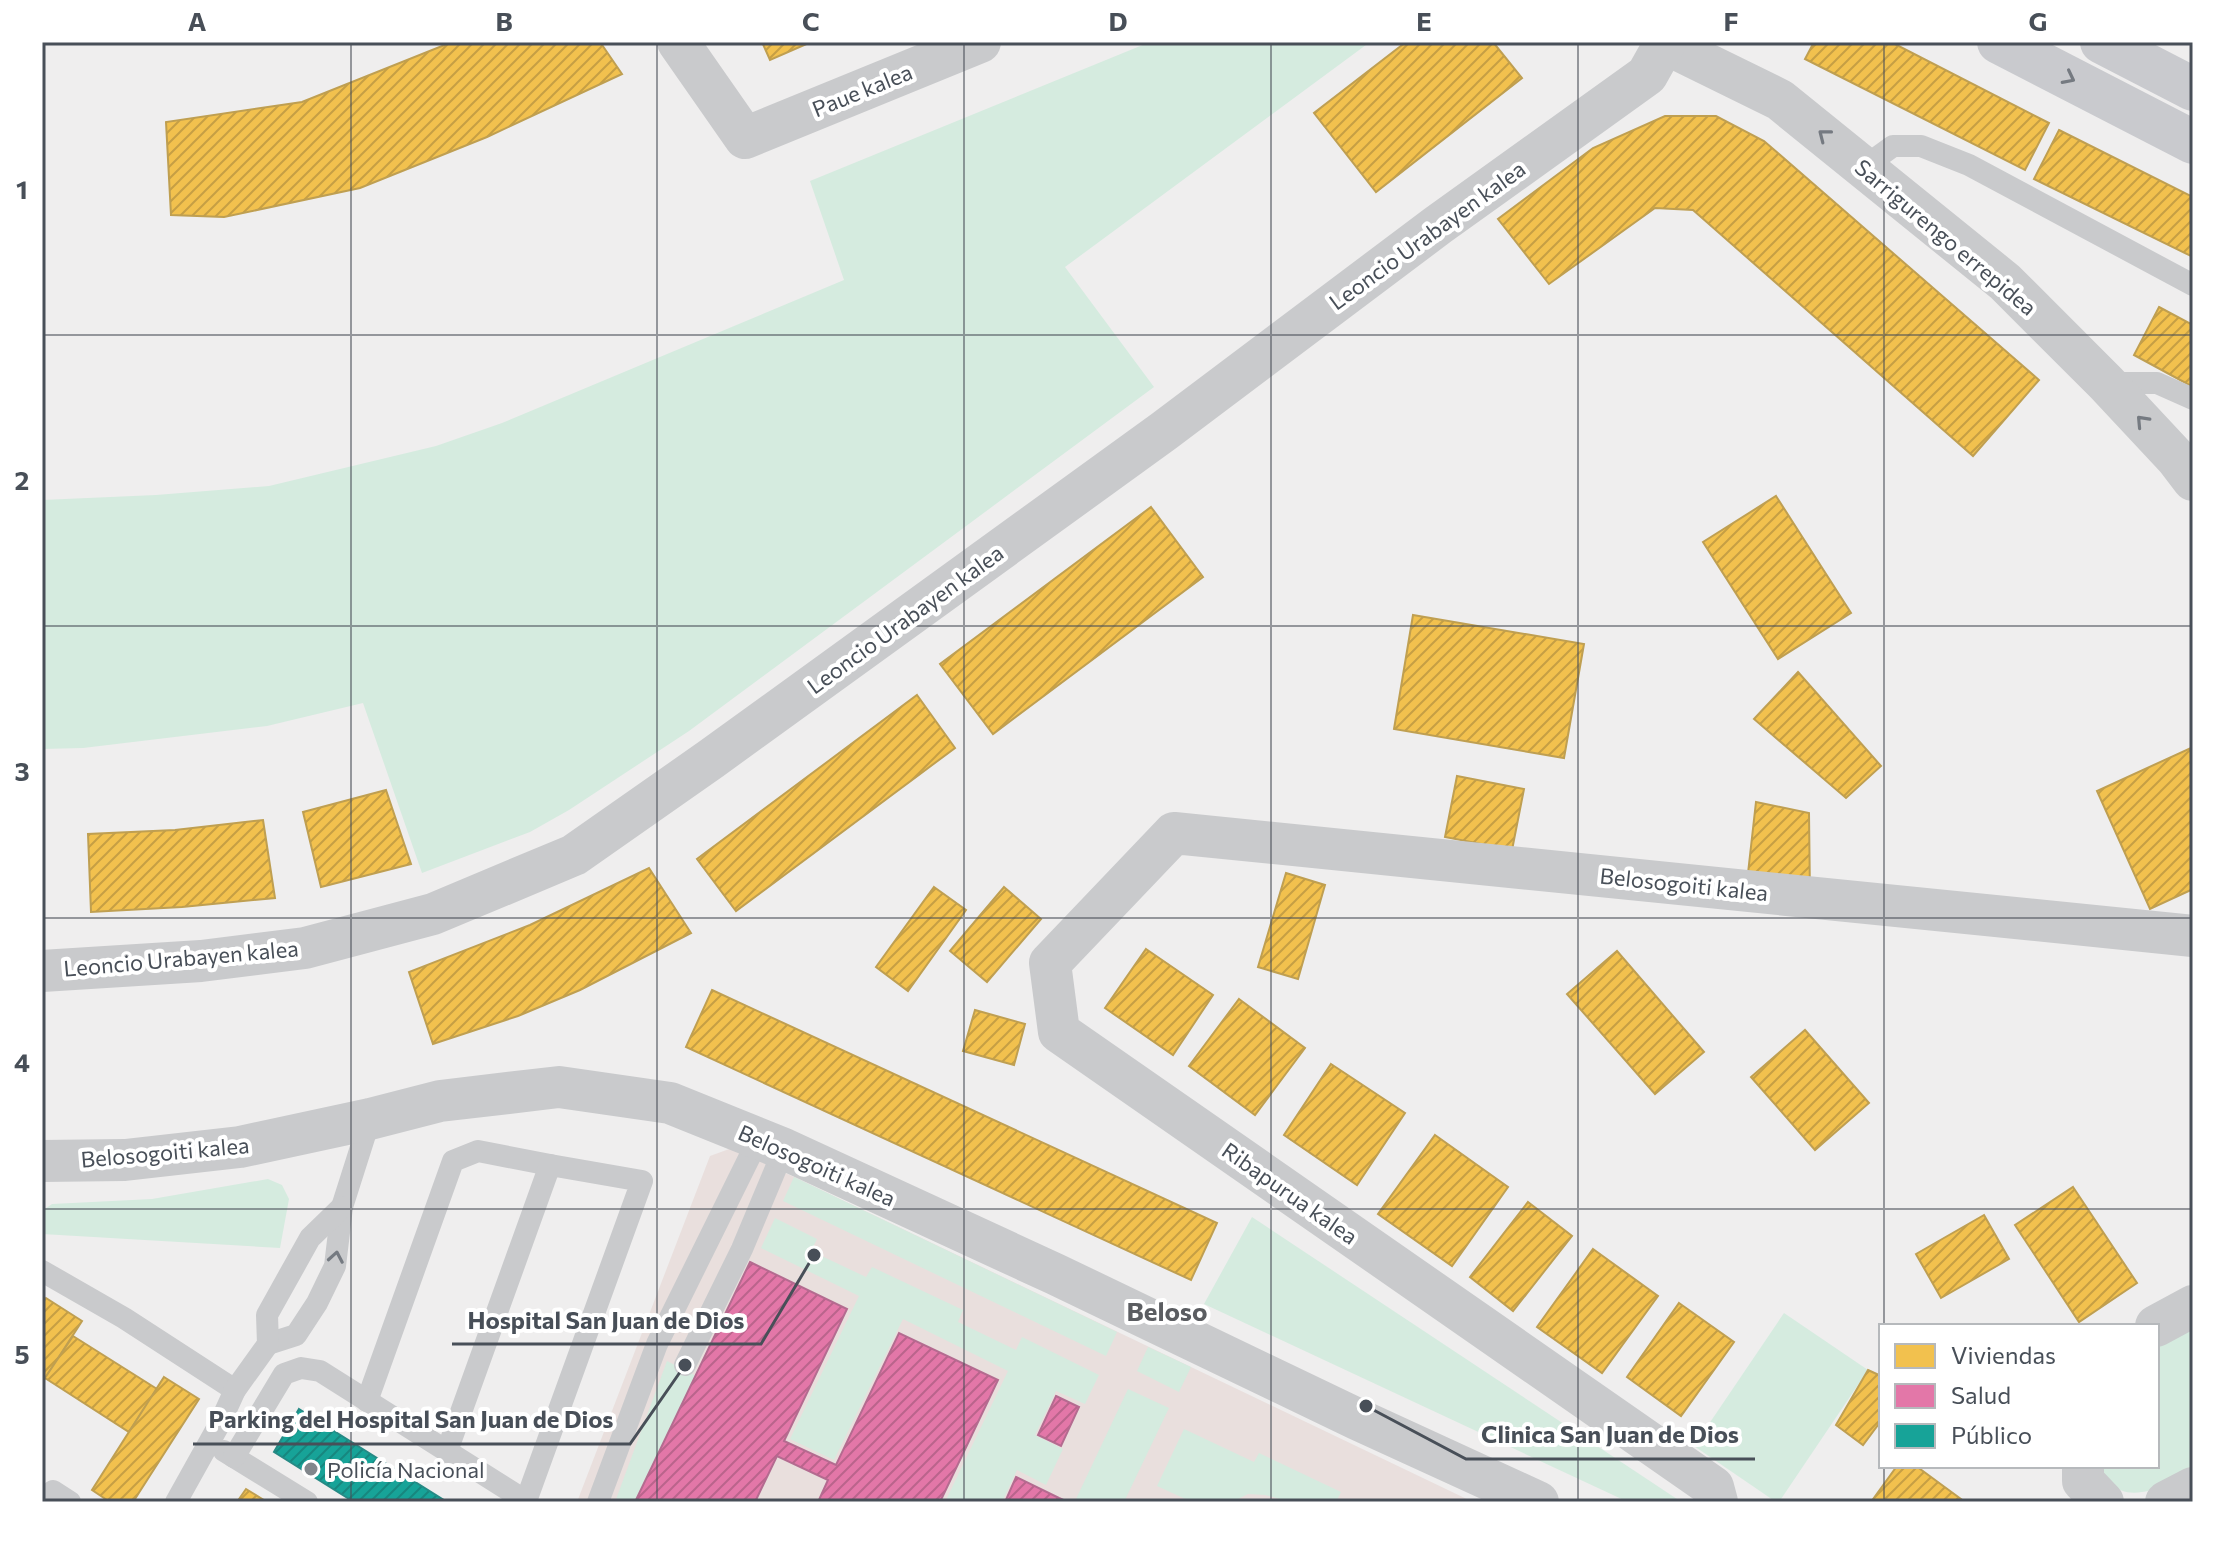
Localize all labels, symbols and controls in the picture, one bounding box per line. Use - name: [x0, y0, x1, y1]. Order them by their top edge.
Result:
- text: A: [188, 5, 207, 36]
- text: B: [495, 5, 513, 36]
- text: C: [802, 5, 820, 36]
- text: D: [1108, 5, 1128, 36]
- text: E: [1416, 5, 1432, 36]
- text: F: [1723, 5, 1739, 36]
- text: G: [2029, 5, 2047, 36]
- street label: Paue kalea: [808, 58, 916, 122]
- one-way arrow: [2060, 68, 2075, 83]
- one-way arrow: [1819, 130, 1833, 145]
- street label: Sarrigurengo errepidea: [1850, 153, 2042, 321]
- street label: Leoncio Urabayen kalea: [1324, 155, 1530, 315]
- text: 1: [16, 173, 28, 204]
- one-way arrow: [2136, 416, 2151, 430]
- text: 2: [15, 464, 29, 495]
- street label: Leoncio Urabayen kalea: [802, 539, 1008, 699]
- text: 3: [14, 755, 30, 786]
- street label: Belosogoiti kalea: [1599, 862, 1769, 906]
- street label: Leoncio Urabayen kalea: [62, 934, 300, 982]
- text: 4: [14, 1046, 30, 1077]
- street label: Belosogoiti kalea: [734, 1118, 900, 1212]
- street label: Belosogoiti kalea: [80, 1131, 250, 1173]
- street label: Ribapurua kalea: [1217, 1136, 1363, 1250]
- one-way arrow: [326, 1250, 343, 1263]
- district label: Beloso: [1127, 1295, 1207, 1326]
- callout: Hospital San Juan de Dios: [452, 1296, 761, 1344]
- text: Hospital San Juan de Dios: [468, 1305, 744, 1334]
- legend: [1879, 1324, 2159, 1468]
- text: 5: [14, 1338, 30, 1369]
- text: Viviendas: [1951, 1340, 2056, 1369]
- text: Salud: [1951, 1380, 2011, 1409]
- callout: Parking del Hospital San Juan de Dios: [193, 1396, 630, 1444]
- text: Parking del Hospital San Juan de Dios: [209, 1404, 613, 1433]
- callout: Clinica San Juan de Dios: [1466, 1411, 1755, 1459]
- text: Clinica San Juan de Dios: [1481, 1419, 1739, 1448]
- text: Público: [1951, 1420, 2032, 1449]
- place label: Policía Nacional: [327, 1456, 485, 1483]
- marker: Policía Nacional: [302, 1460, 320, 1478]

